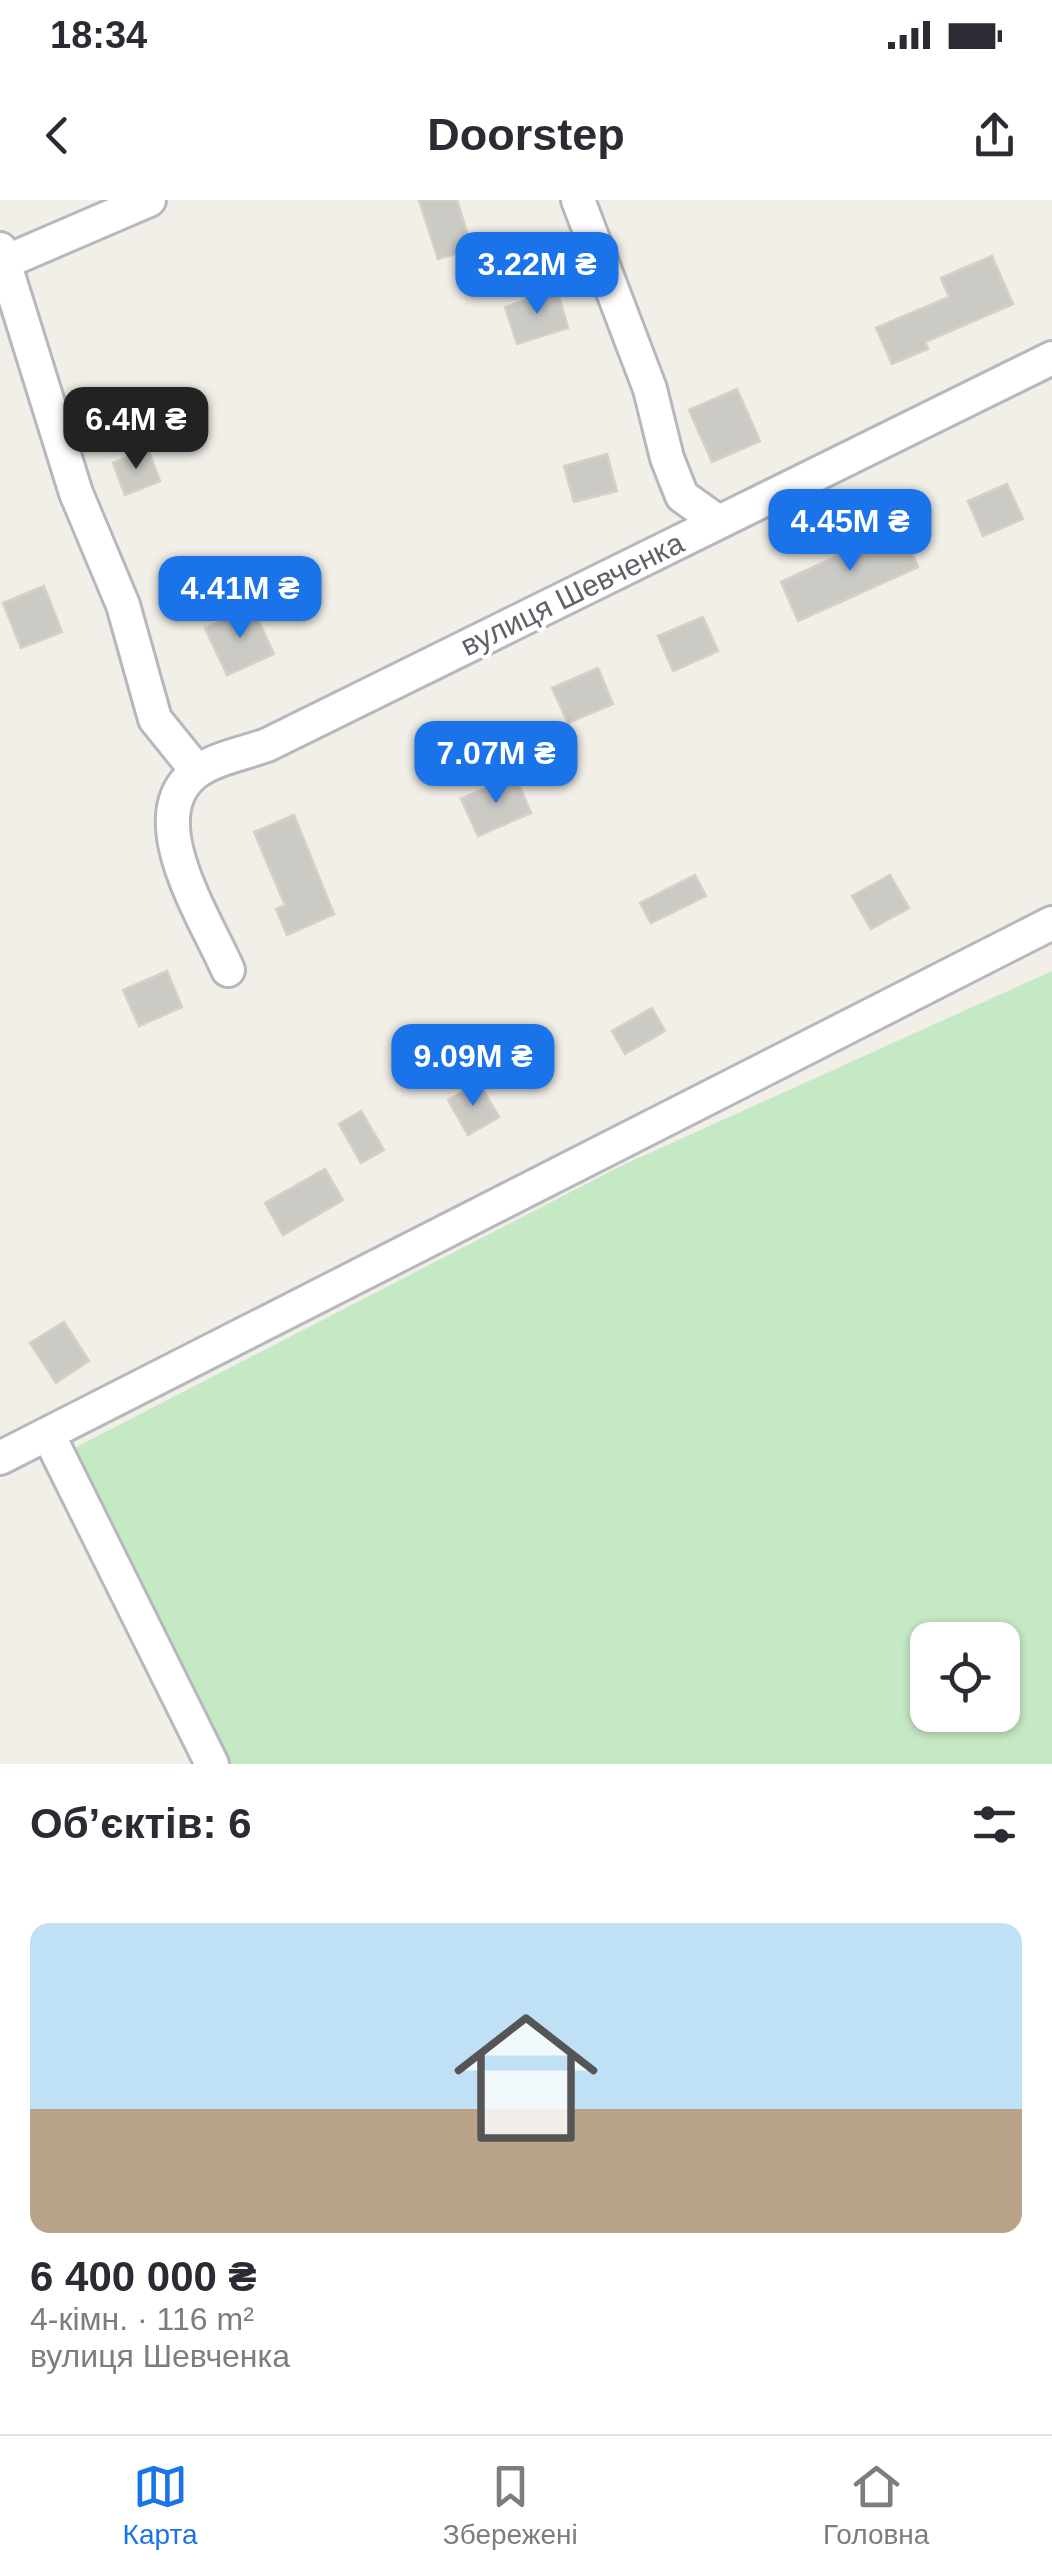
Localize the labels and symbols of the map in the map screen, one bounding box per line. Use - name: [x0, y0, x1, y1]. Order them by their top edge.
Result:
- pin: 3.22M ₴: [445, 232, 629, 317]
- pin: 6.4M ₴: [55, 387, 217, 472]
- pin: 4.45M ₴: [758, 489, 942, 574]
- street label: вулиця Шевченка: [455, 526, 689, 662]
- pin: 4.41M ₴: [148, 556, 332, 641]
- pin: 7.07M ₴: [404, 721, 588, 806]
- pin: 9.09M ₴: [381, 1024, 565, 1109]

